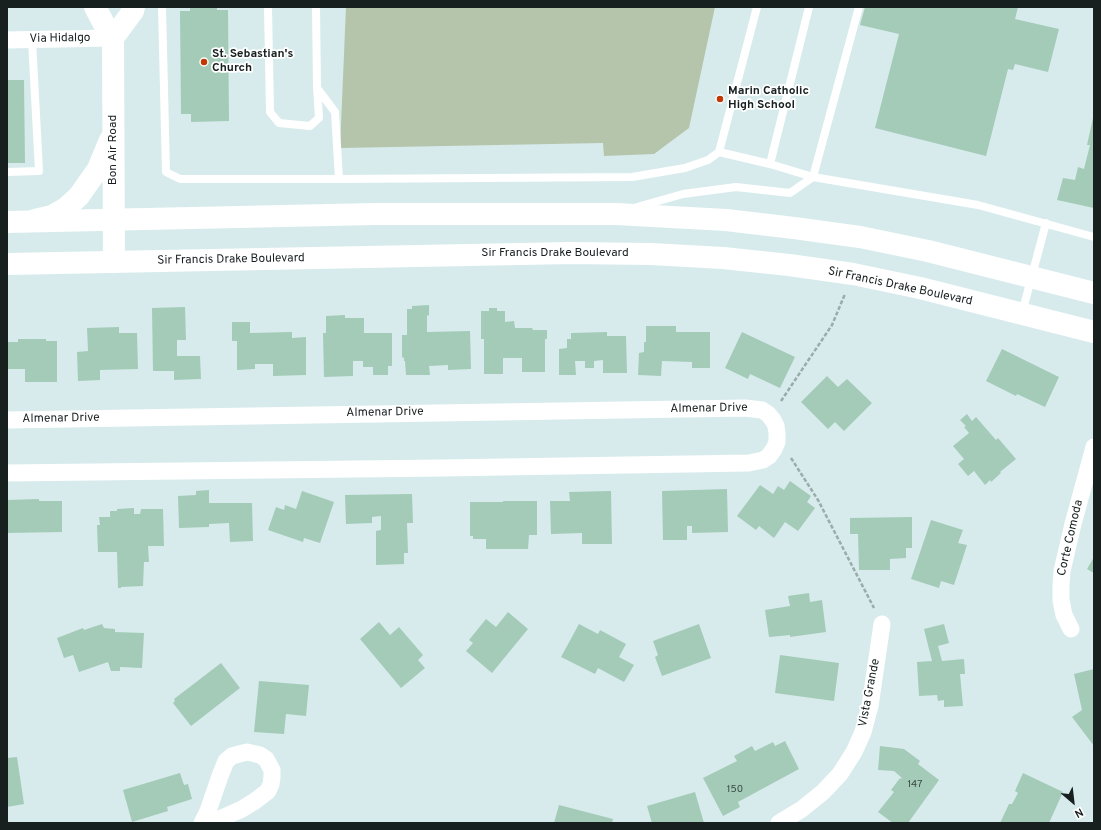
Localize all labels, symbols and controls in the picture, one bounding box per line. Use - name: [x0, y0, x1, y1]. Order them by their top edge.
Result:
- street label: Via Hidalgo: [29, 31, 91, 47]
- place label: St. Sebastian's Church: [212, 48, 293, 76]
- marker: St. Sebastian's Church: [199, 57, 209, 67]
- place label: Marin Catholic High School: [728, 85, 809, 113]
- marker: Marin Catholic High School: [715, 94, 725, 104]
- street label: Bon Air Road: [107, 115, 121, 185]
- street label: Sir Francis Drake Boulevard: [481, 247, 629, 261]
- street label: Sir Francis Drake Boulevard: [157, 252, 305, 268]
- street label: Sir Francis Drake Boulevard: [826, 265, 974, 309]
- street label: Almenar Drive: [670, 401, 748, 417]
- street label: Almenar Drive: [346, 405, 424, 421]
- street label: Almenar Drive: [22, 411, 100, 427]
- street label: Corte Comoda: [1055, 499, 1087, 577]
- street label: Vista Grande: [856, 658, 884, 728]
- house number: 147: [908, 779, 922, 791]
- north arrow: [1053, 782, 1093, 822]
- house number: 150: [727, 784, 743, 796]
- text: N: [1072, 805, 1085, 821]

